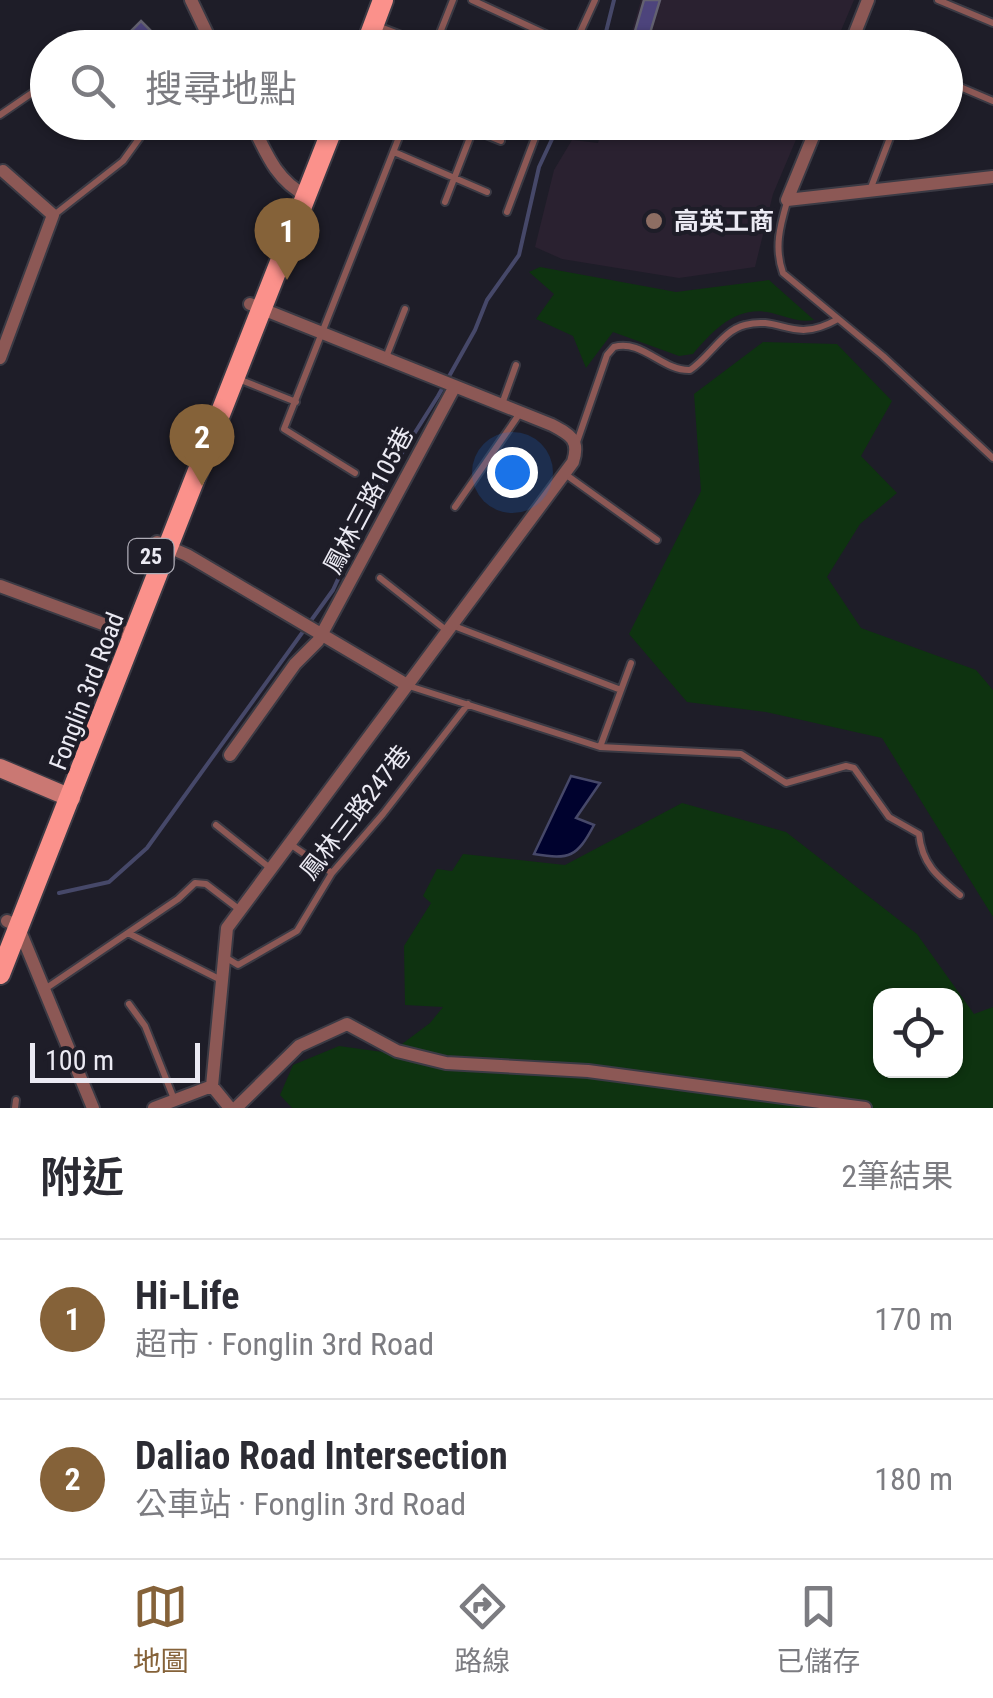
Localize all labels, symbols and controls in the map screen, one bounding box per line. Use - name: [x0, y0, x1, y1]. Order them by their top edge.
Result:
- search box: [30, 30, 963, 140]
- icon: search: [65, 58, 120, 113]
- text: 搜尋地點: [145, 67, 297, 111]
- pin: 1: [254, 198, 320, 280]
- place label: 高英工商: [674, 207, 774, 236]
- marker: 高英工商: [643, 210, 665, 232]
- pin: 2: [170, 404, 234, 486]
- street label: 鳳林三路105巷: [318, 422, 419, 579]
- your location: [487, 447, 538, 498]
- road number: 25: [128, 539, 174, 573]
- street label: Fonglin 3rd Road: [43, 608, 130, 774]
- street label: 鳳林三路247巷: [294, 740, 417, 885]
- map controls: [873, 988, 963, 1078]
- button: locate: [873, 988, 963, 1078]
- scale bar: [30, 1038, 200, 1082]
- text: 100 m: [45, 1044, 114, 1077]
- text: 附近: [40, 1153, 124, 1202]
- text: 2筆結果: [841, 1157, 953, 1195]
- text: Hi-Life: [135, 1274, 240, 1318]
- text: 1: [64, 1300, 81, 1338]
- text: 170 m: [874, 1300, 953, 1338]
- text: 超市 · Fonglin 3rd Road: [135, 1325, 434, 1363]
- text: Daliao Road Intersection: [135, 1434, 508, 1478]
- text: 2: [64, 1460, 81, 1498]
- text: 180 m: [874, 1460, 953, 1498]
- text: 公車站 · Fonglin 3rd Road: [135, 1485, 466, 1523]
- tab: 地圖: [133, 1579, 189, 1679]
- tab: 路線: [454, 1579, 510, 1679]
- tab: 已儲存: [776, 1579, 860, 1679]

